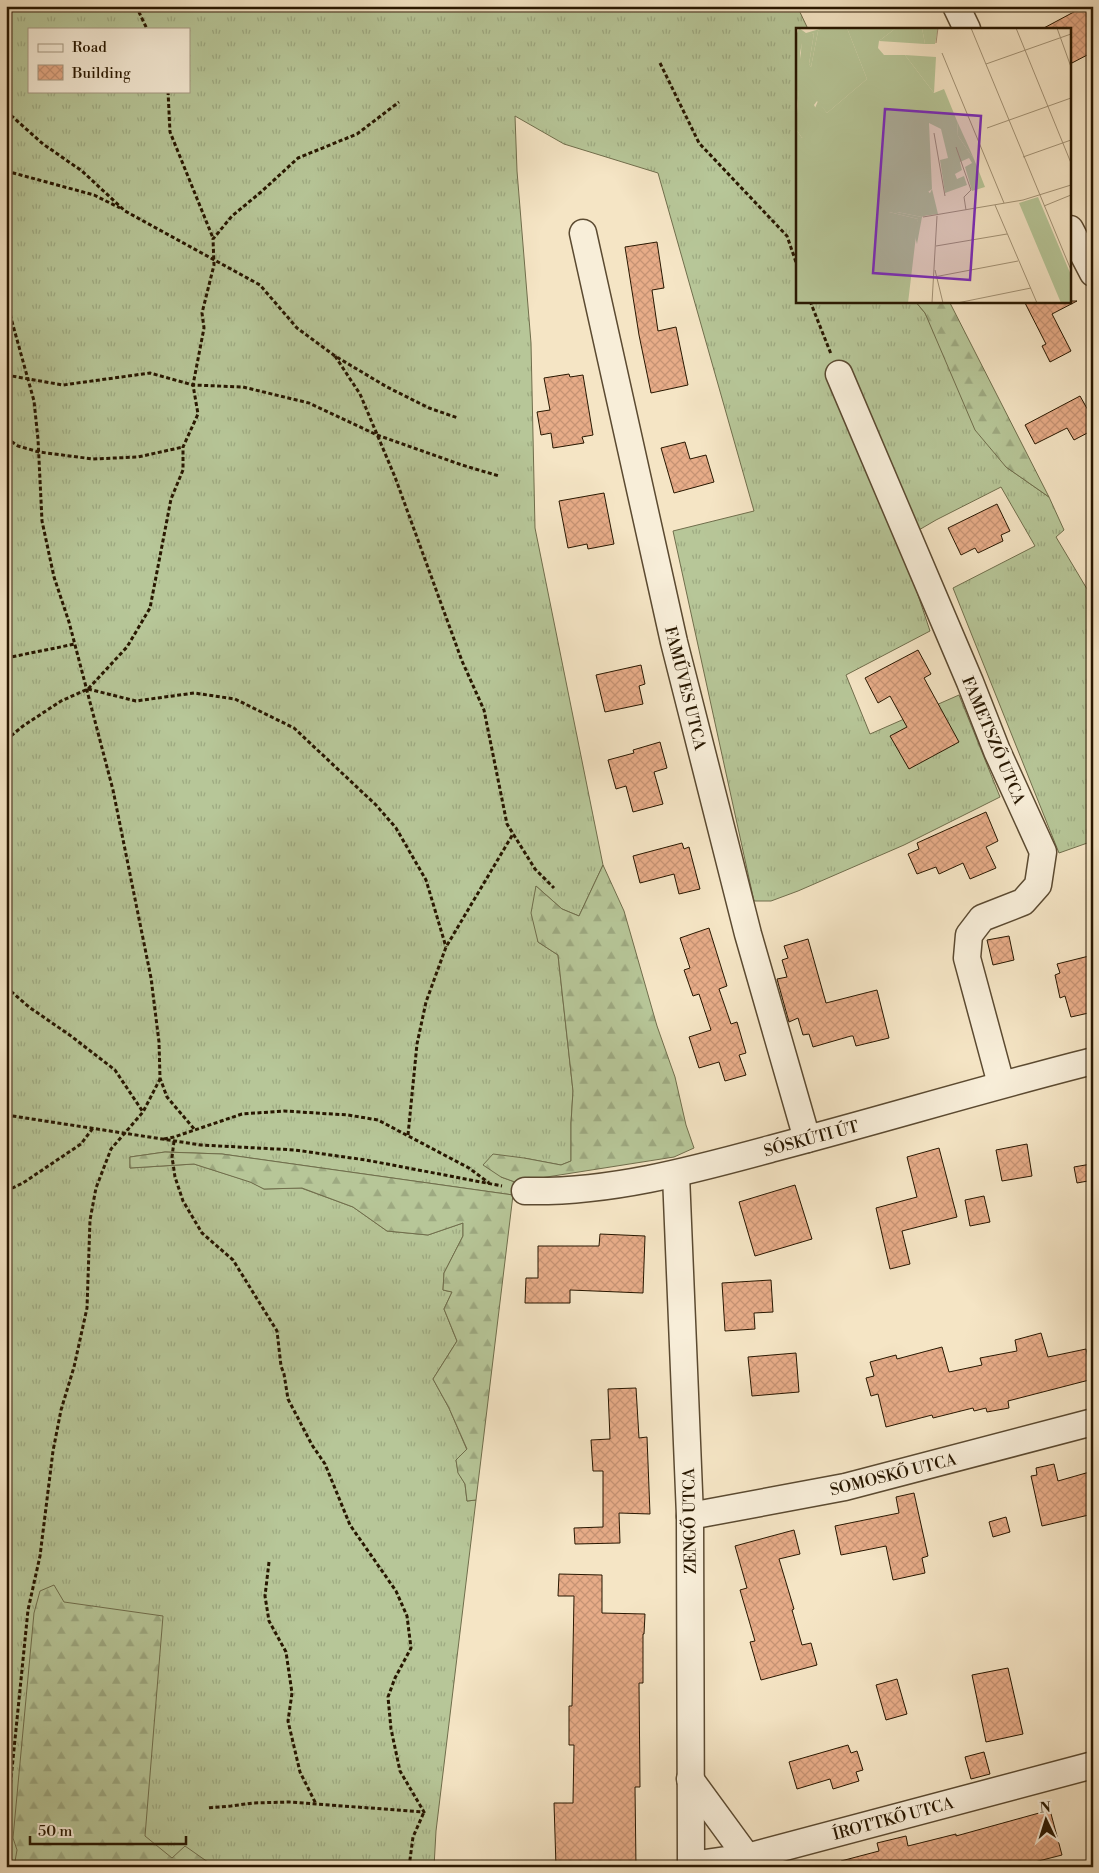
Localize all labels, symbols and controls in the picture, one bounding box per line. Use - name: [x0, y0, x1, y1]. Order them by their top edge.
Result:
- legend: [28, 28, 190, 92]
- inset map: [796, 28, 1072, 302]
- text: Road: [72, 38, 107, 57]
- text: Building: [71, 64, 131, 83]
- street label: FAMŰVES UTCA: [660, 624, 712, 753]
- street label: FAMETSZŐ UTCA: [957, 673, 1031, 808]
- street label: SÓSKÚTI ÚT: [761, 1115, 861, 1161]
- street label: SOMOSKŐ UTCA: [827, 1447, 960, 1500]
- street label: ZENGŐ UTCA: [677, 1467, 701, 1574]
- street label: ÍROTTKŐ UTCA: [830, 1791, 957, 1845]
- north arrow: [1022, 1796, 1072, 1846]
- text: N: [1039, 1799, 1051, 1817]
- scale bar: [30, 1813, 186, 1845]
- text: 50 m: [38, 1822, 72, 1841]

